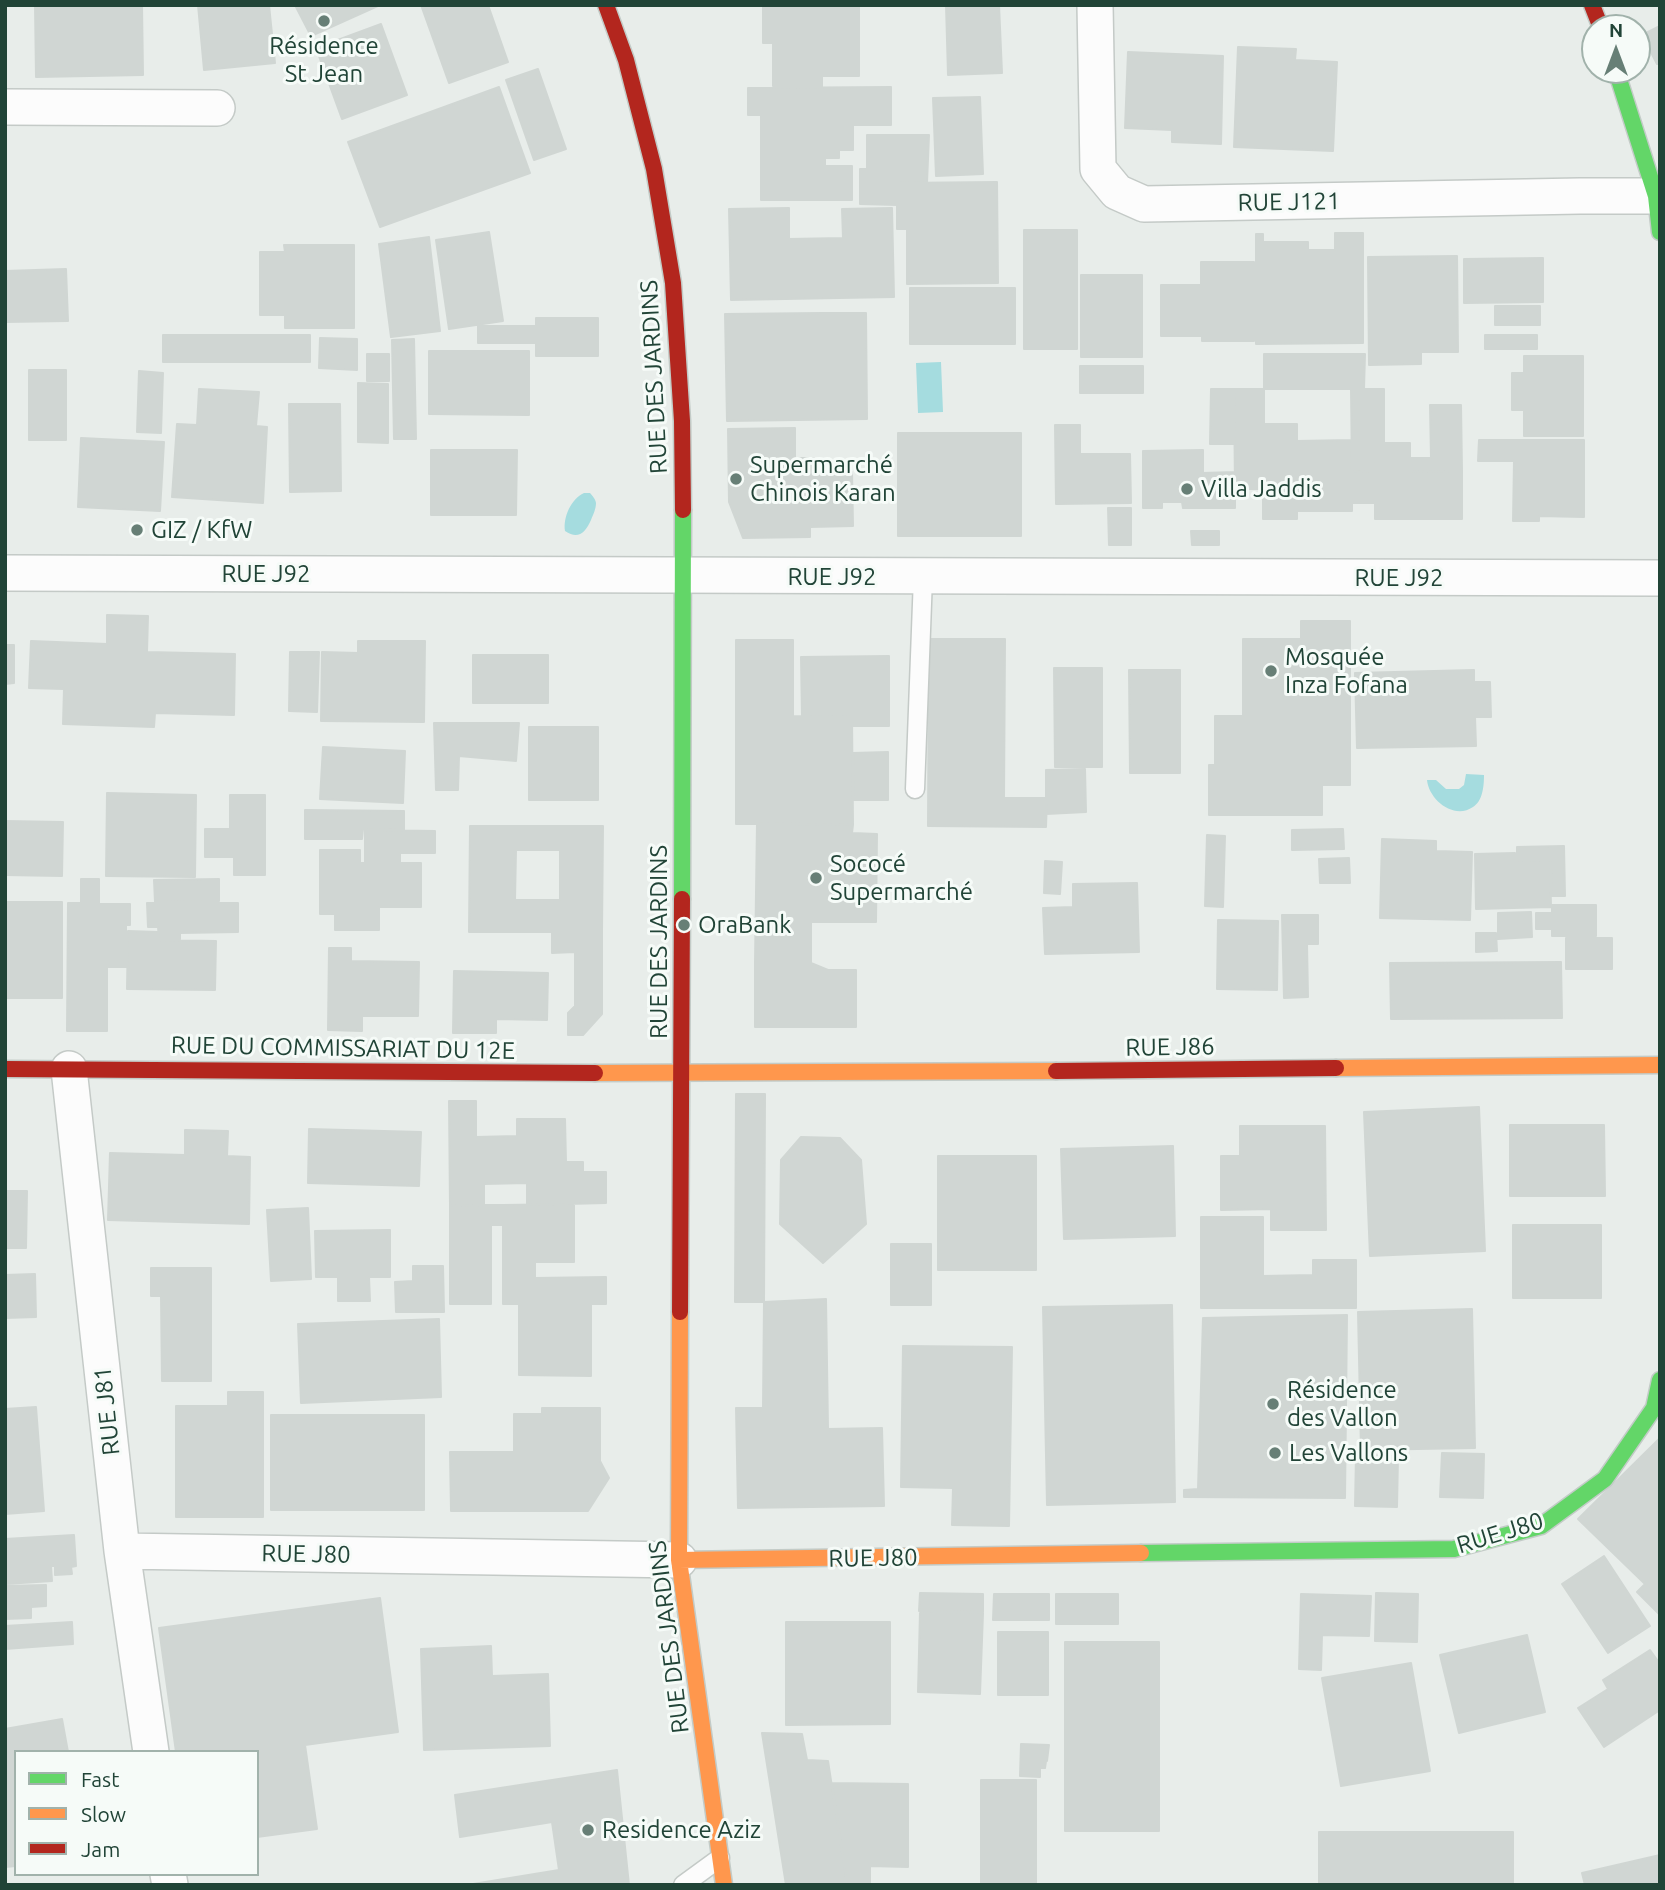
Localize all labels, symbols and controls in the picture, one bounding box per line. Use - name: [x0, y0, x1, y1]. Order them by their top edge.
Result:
- marker: Résidence St Jean: [316, 13, 332, 29]
- north arrow: [1581, 14, 1651, 84]
- text: N: [1609, 19, 1623, 41]
- place label: Résidence St Jean: [269, 32, 379, 88]
- street label: RUE J121: [1237, 187, 1341, 217]
- street label: RUE DES JARDINS: [635, 279, 673, 475]
- place label: Supermarché Chinois Karan: [750, 451, 896, 507]
- marker: Supermarché Chinois Karan: [728, 471, 744, 487]
- place label: Villa Jaddis: [1201, 475, 1322, 503]
- marker: Villa Jaddis: [1179, 481, 1195, 497]
- place label: GIZ / KfW: [151, 516, 252, 544]
- marker: GIZ / KfW: [129, 522, 145, 538]
- street label: RUE J92: [221, 560, 311, 588]
- street label: RUE J92: [787, 563, 877, 591]
- street label: RUE J92: [1354, 564, 1444, 592]
- place label: Mosquée Inza Fofana: [1285, 643, 1408, 699]
- marker: Mosquée Inza Fofana: [1263, 663, 1279, 679]
- street label: RUE DES JARDINS: [645, 845, 673, 1039]
- place label: Sococé Supermarché: [830, 850, 973, 906]
- marker: Sococé Supermarché: [808, 870, 824, 886]
- place label: OraBank: [698, 911, 791, 939]
- marker: OraBank: [676, 917, 692, 933]
- street label: RUE DU COMMISSARIAT DU 12E: [171, 1031, 515, 1065]
- street label: RUE J86: [1125, 1032, 1215, 1062]
- street label: RUE J81: [88, 1365, 126, 1457]
- place label: Résidence des Vallon: [1287, 1376, 1398, 1432]
- marker: Résidence des Vallon: [1265, 1396, 1281, 1412]
- place label: Les Vallons: [1289, 1439, 1408, 1467]
- marker: Les Vallons: [1267, 1445, 1283, 1461]
- street label: RUE J80: [1453, 1506, 1547, 1560]
- street label: RUE J80: [261, 1539, 351, 1569]
- street label: RUE DES JARDINS: [643, 1539, 695, 1735]
- street label: RUE J80: [828, 1543, 918, 1573]
- legend: [14, 1750, 259, 1876]
- text: Fast: [81, 1767, 119, 1791]
- text: Slow: [81, 1802, 126, 1826]
- place label: Residence Aziz: [602, 1816, 761, 1844]
- marker: Residence Aziz: [580, 1822, 596, 1838]
- text: Jam: [81, 1837, 120, 1861]

